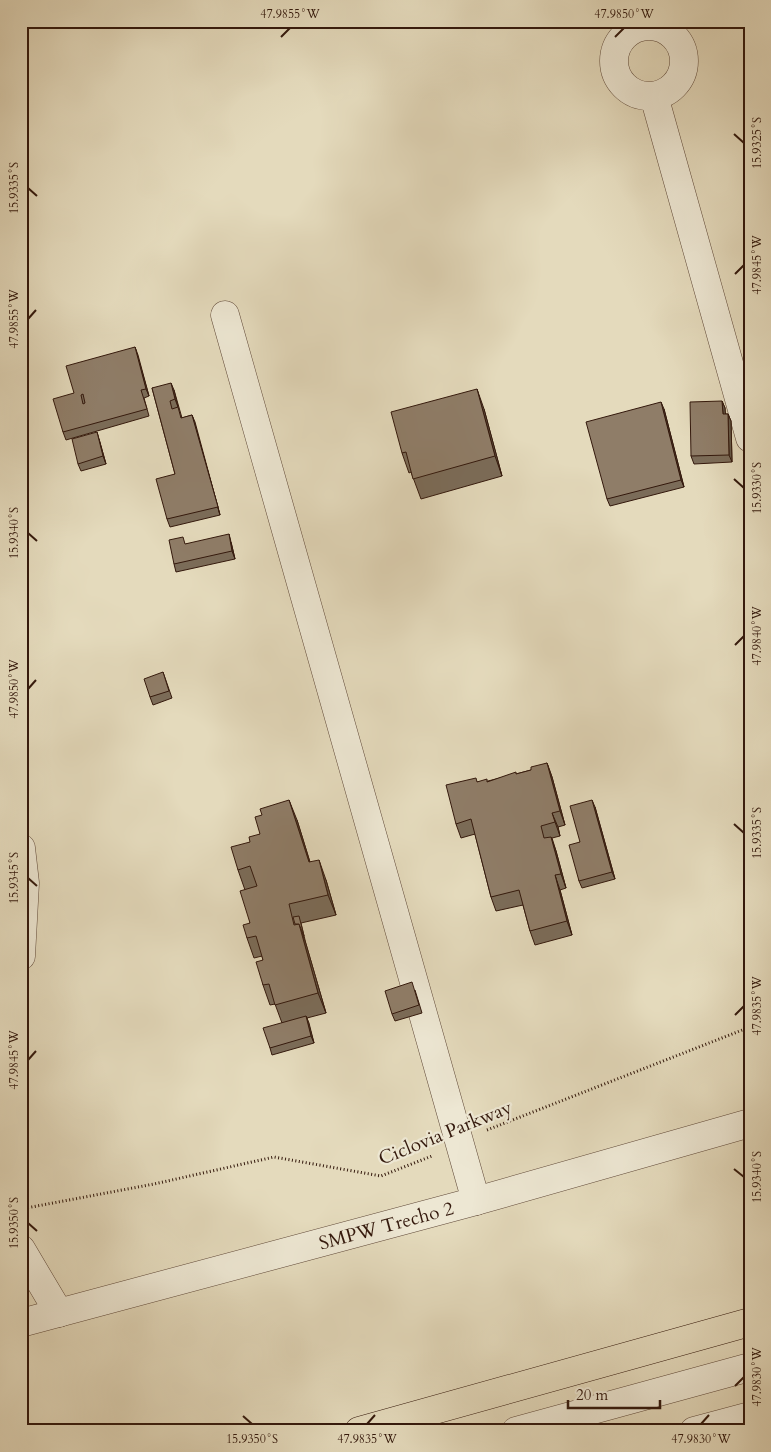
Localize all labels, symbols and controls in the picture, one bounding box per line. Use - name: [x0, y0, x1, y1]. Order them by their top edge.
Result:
- text: 47.9855°W: [260, 6, 320, 22]
- text: 47.9850°W: [594, 6, 654, 22]
- text: 15.9325°S: [749, 117, 765, 169]
- text: 15.9335°S: [6, 162, 22, 214]
- text: 47.9845°W: [749, 235, 765, 295]
- text: 47.9855°W: [6, 289, 22, 349]
- text: 15.9330°S: [749, 462, 765, 514]
- text: 15.9340°S: [6, 507, 22, 559]
- text: 47.9840°W: [749, 606, 765, 666]
- text: 47.9850°W: [6, 659, 22, 719]
- text: 15.9335°S: [749, 807, 765, 859]
- text: 15.9345°S: [6, 852, 22, 904]
- text: 47.9835°W: [749, 976, 765, 1036]
- text: 47.9845°W: [6, 1030, 22, 1090]
- street label: Ciclovia Parkway: [375, 1094, 516, 1172]
- text: 15.9340°S: [749, 1151, 765, 1203]
- street label: SMPW Trecho 2: [316, 1195, 457, 1256]
- text: 15.9350°S: [6, 1197, 22, 1249]
- text: 47.9830°W: [749, 1347, 765, 1407]
- scale bar: [568, 1377, 661, 1409]
- text: 20 m: [576, 1385, 608, 1405]
- text: 15.9350°S: [226, 1431, 278, 1447]
- text: 47.9835°W: [337, 1431, 397, 1447]
- text: 47.9830°W: [671, 1431, 731, 1447]

